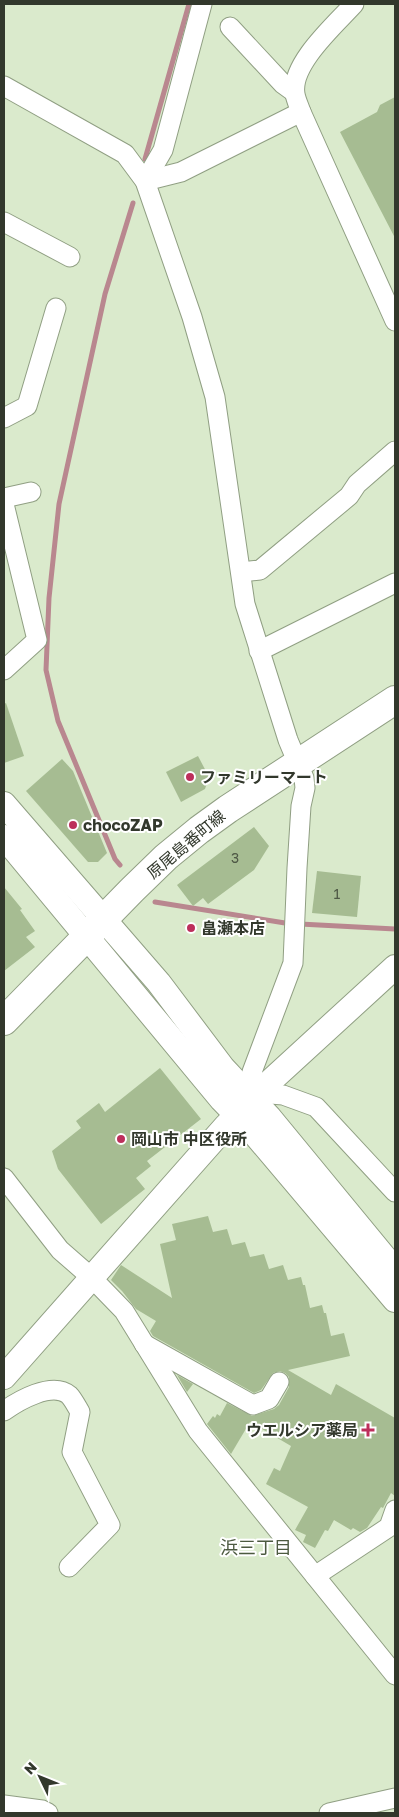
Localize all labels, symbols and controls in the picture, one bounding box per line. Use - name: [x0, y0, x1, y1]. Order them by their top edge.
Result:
- place label: ファミリーマート: [200, 767, 328, 787]
- marker: ファミリーマート: [184, 771, 196, 783]
- street label: 原尾島番町線: [143, 805, 229, 883]
- place label: chocoZAP: [83, 815, 163, 835]
- marker: chocoZAP: [67, 819, 79, 831]
- house number: 3: [231, 849, 239, 866]
- house number: 1: [334, 885, 341, 902]
- place label: 畠瀬本店: [201, 918, 265, 938]
- marker: 畠瀬本店: [185, 922, 197, 934]
- place label: 岡山市 中区役所: [131, 1129, 247, 1149]
- marker: 岡山市 中区役所: [115, 1133, 127, 1145]
- place label: ウエルシア薬局: [246, 1420, 358, 1440]
- marker: ウエルシア薬局: [362, 1424, 374, 1436]
- district label: 浜三丁目: [220, 1536, 292, 1558]
- north arrow: [15, 1752, 65, 1802]
- text: N: [20, 1758, 40, 1777]

